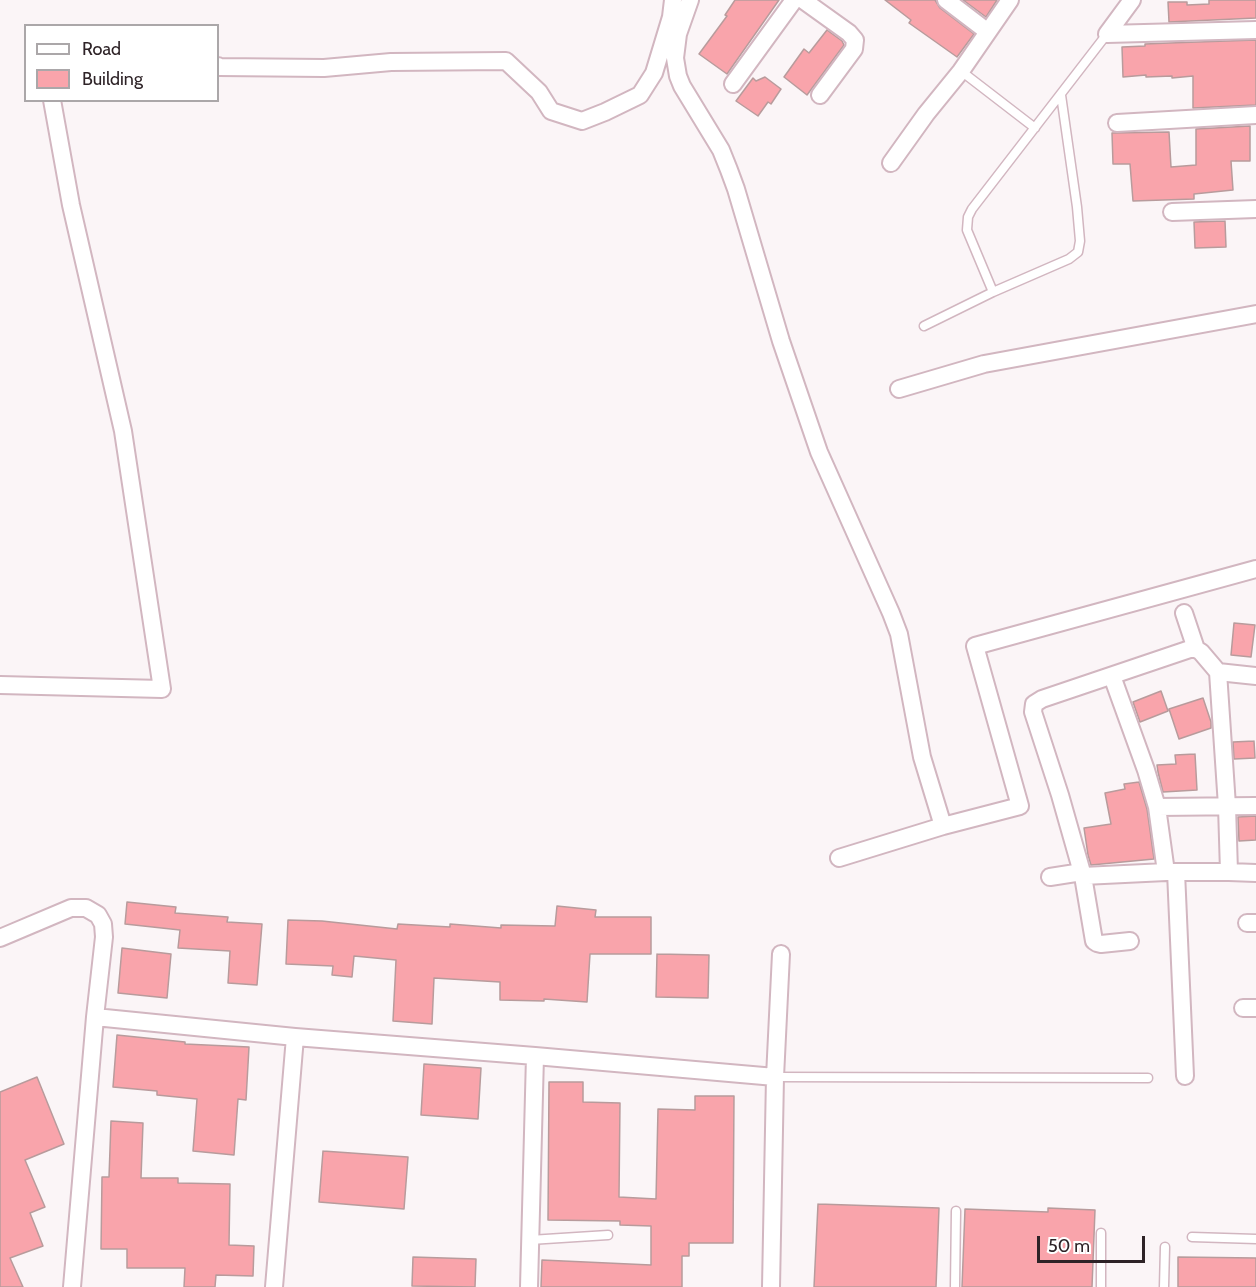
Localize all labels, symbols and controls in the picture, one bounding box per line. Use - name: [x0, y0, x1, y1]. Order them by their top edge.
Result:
- legend: [24, 24, 219, 102]
- text: Road: [82, 38, 121, 60]
- text: Building: [82, 68, 143, 90]
- scale bar: [1040, 1224, 1148, 1262]
- text: 50 m: [1048, 1235, 1090, 1257]

